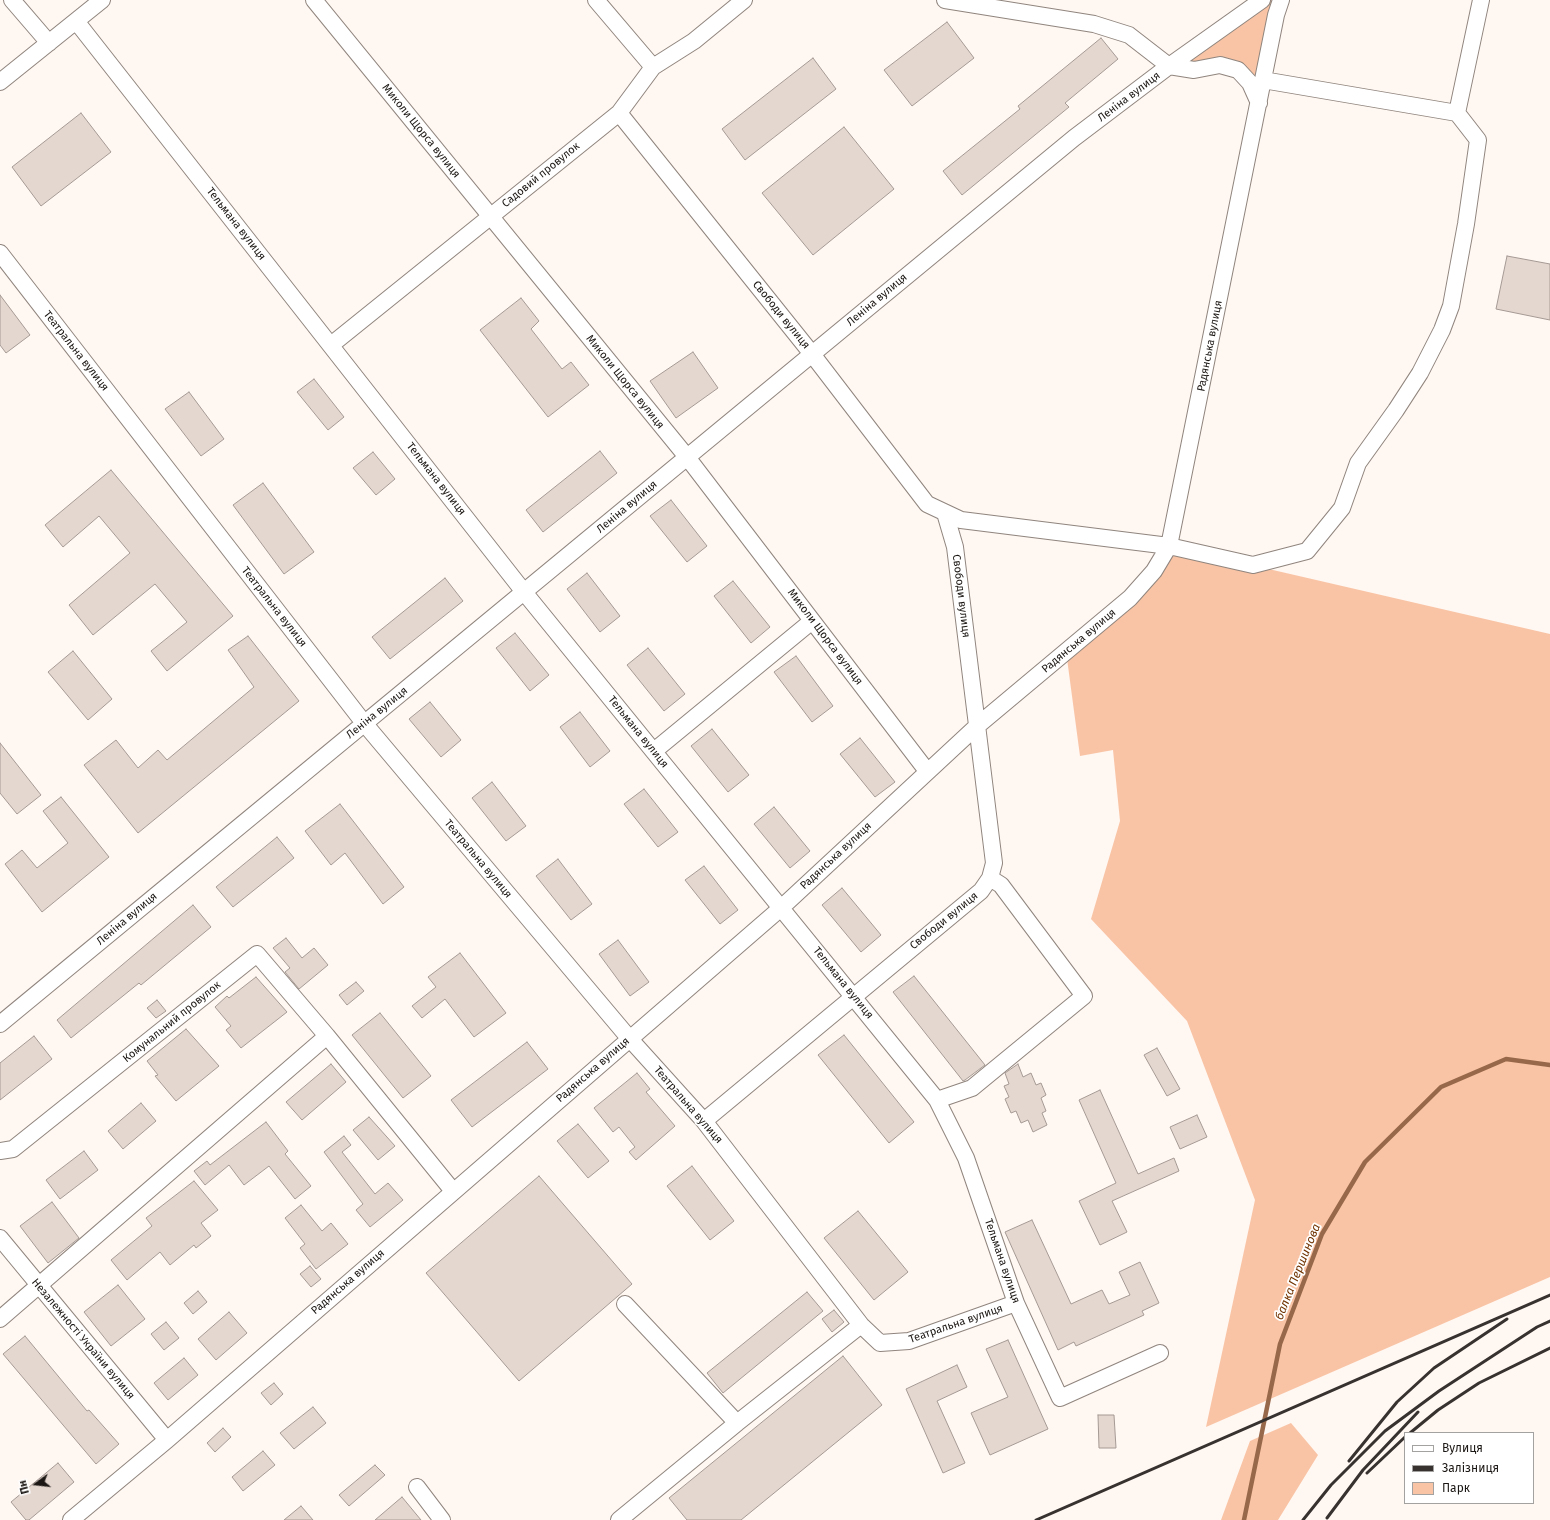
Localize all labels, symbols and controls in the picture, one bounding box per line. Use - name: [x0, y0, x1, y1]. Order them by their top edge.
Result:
- street label: Леніна вулиця: [1095, 69, 1163, 125]
- street label: Миколи Щорса вулиця: [379, 81, 463, 181]
- street label: Садовий провулок: [499, 140, 583, 210]
- street label: Тельмана вулиця: [204, 185, 268, 263]
- street label: Леніна вулиця: [844, 271, 910, 329]
- street label: Свободи вулиця: [750, 278, 812, 352]
- street label: Радянська вулиця: [1195, 299, 1225, 393]
- street label: Театральна вулиця: [41, 308, 111, 394]
- street label: Миколи Щорса вулиця: [583, 332, 667, 432]
- street label: Тельмана вулиця: [404, 440, 468, 518]
- street label: Леніна вулиця: [594, 478, 660, 536]
- street label: Свободи вулиця: [949, 554, 973, 638]
- street label: Театральна вулиця: [239, 564, 309, 650]
- street label: Миколи Щорса вулиця: [785, 586, 865, 688]
- street label: Радянська вулиця: [1039, 606, 1119, 676]
- street label: Леніна вулиця: [344, 684, 410, 742]
- street label: Тельмана вулиця: [605, 693, 671, 771]
- street label: Театральна вулиця: [441, 817, 515, 901]
- street label: Радянська вулиця: [798, 820, 874, 892]
- street label: Леніна вулиця: [94, 890, 160, 948]
- street label: Свободи вулиця: [907, 890, 981, 952]
- street label: Тельмана вулиця: [810, 944, 876, 1022]
- street label: Комунальний провулок: [120, 979, 224, 1065]
- street label: Радянська вулиця: [554, 1035, 632, 1105]
- street label: Театральна вулиця: [651, 1064, 725, 1146]
- street label: Тельмана вулиця: [981, 1217, 1023, 1305]
- water label: балка Першинова: [1272, 1222, 1324, 1322]
- street label: Радянська вулиця: [309, 1247, 387, 1317]
- street label: Незалежності України вулиця: [29, 1276, 137, 1402]
- street label: Театральна вулиця: [907, 1302, 1005, 1346]
- legend: [1404, 1432, 1534, 1504]
- text: Вулиця: [1442, 1441, 1483, 1455]
- text: Залізниця: [1442, 1461, 1499, 1475]
- north arrow: [16, 1464, 56, 1504]
- text: Пн: [16, 1479, 32, 1496]
- text: Парк: [1442, 1481, 1470, 1495]

